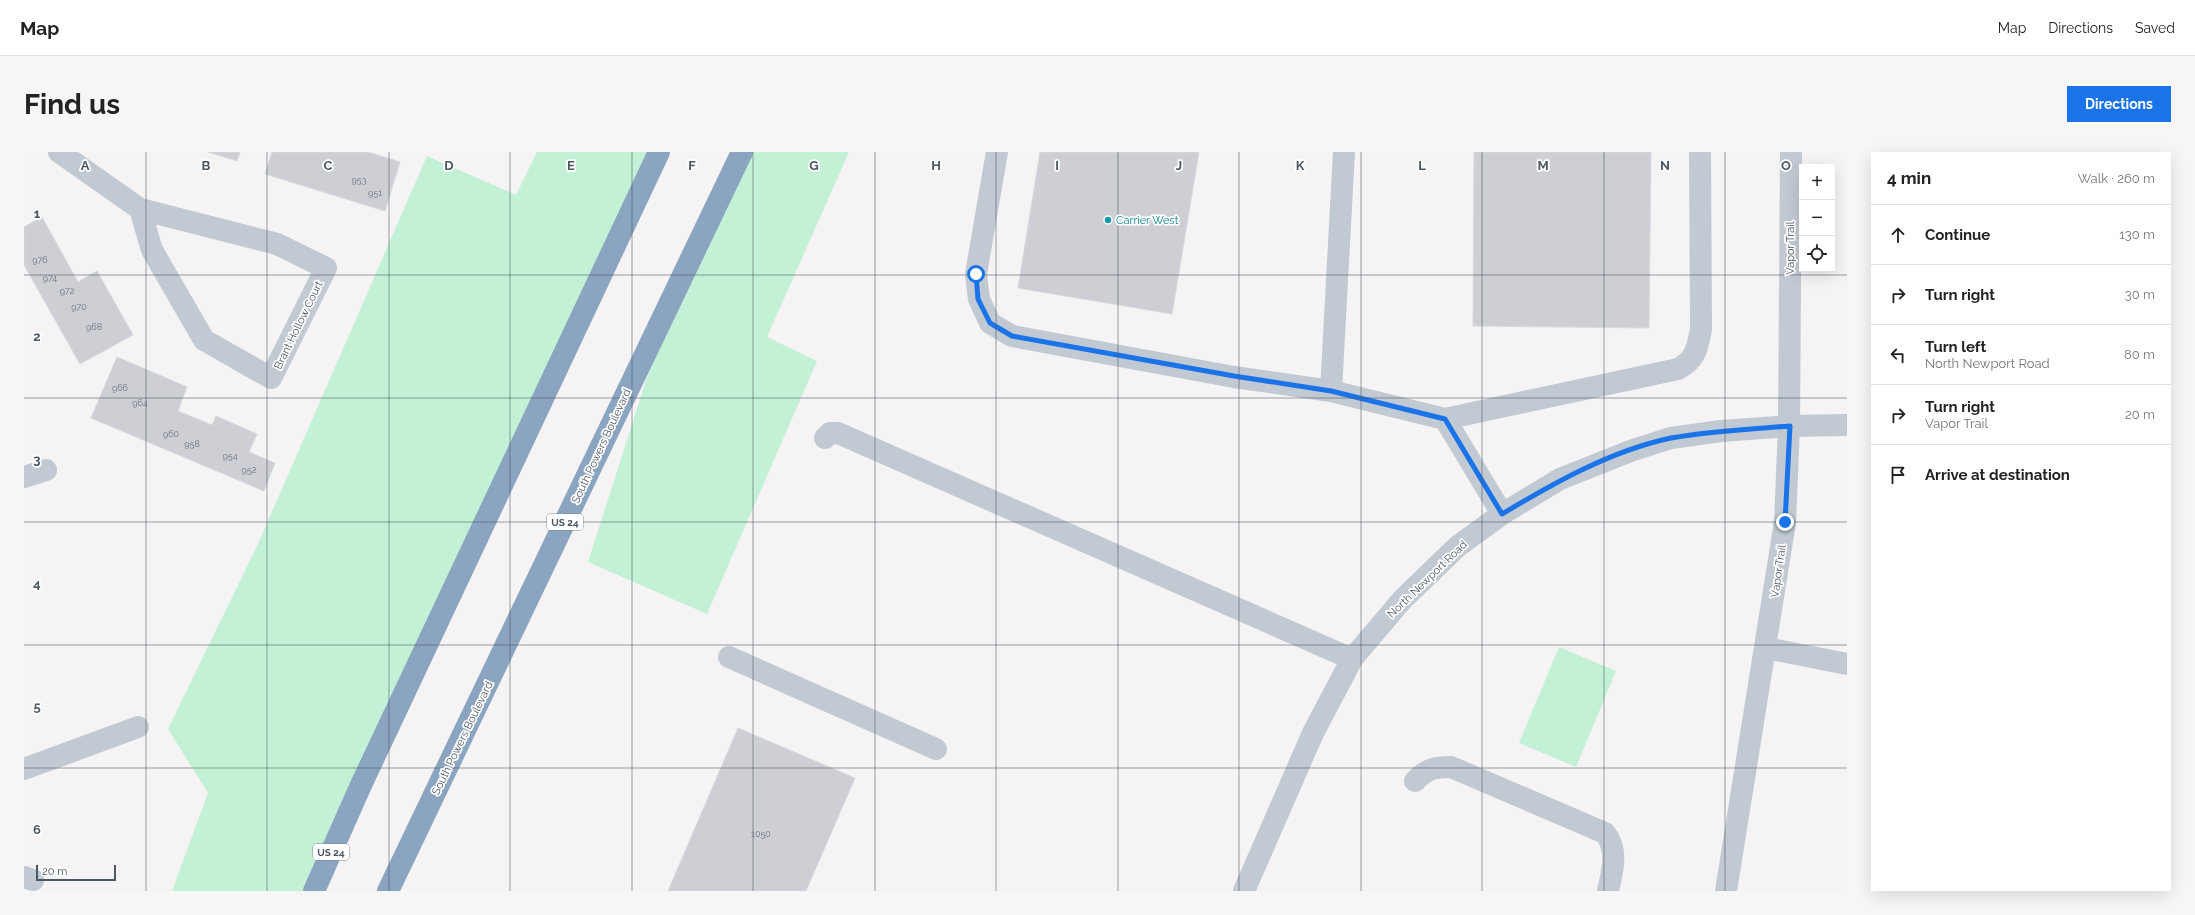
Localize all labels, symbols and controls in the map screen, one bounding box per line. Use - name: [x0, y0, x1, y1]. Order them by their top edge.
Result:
- text: Map: [20, 17, 59, 39]
- text: Map: [1998, 20, 2026, 36]
- text: Directions: [2048, 20, 2113, 36]
- text: Saved: [2135, 20, 2175, 36]
- button: Directions: [2067, 86, 2171, 122]
- text: Find us: [24, 88, 120, 121]
- text: A: [81, 158, 90, 173]
- text: B: [202, 158, 211, 173]
- text: C: [324, 158, 333, 173]
- text: D: [444, 158, 454, 173]
- text: E: [567, 158, 575, 173]
- text: F: [688, 158, 696, 173]
- text: G: [809, 158, 819, 173]
- text: H: [931, 158, 941, 173]
- text: I: [1055, 158, 1059, 173]
- text: J: [1176, 158, 1182, 173]
- text: K: [1296, 158, 1305, 173]
- text: L: [1418, 158, 1426, 173]
- text: M: [1537, 158, 1549, 173]
- text: N: [1660, 158, 1670, 173]
- text: O: [1781, 158, 1791, 173]
- map controls: [1799, 164, 1835, 272]
- button: +: [1799, 164, 1835, 200]
- text: 4 min: [1887, 168, 1931, 188]
- text: Walk · 260 m: [2078, 171, 2155, 186]
- house number: 953: [352, 175, 367, 185]
- house number: 951: [368, 188, 382, 198]
- button: −: [1799, 200, 1835, 236]
- text: 1: [34, 206, 41, 221]
- place label: Carrier West: [1116, 214, 1179, 227]
- marker: Carrier West: [1103, 215, 1113, 225]
- street label: Vapor Trail: [1784, 221, 1797, 275]
- icon: ahead: [1887, 224, 1909, 246]
- text: Continue: [1925, 226, 1990, 244]
- text: 130 m: [2119, 227, 2155, 242]
- button: locate: [1799, 236, 1835, 272]
- house number: 976: [32, 255, 48, 265]
- route start: [967, 265, 985, 283]
- house number: 974: [43, 273, 57, 283]
- street label: Brant Hollow Court: [271, 279, 326, 371]
- icon: right: [1887, 284, 1909, 306]
- house number: 972: [60, 286, 75, 296]
- text: Turn right: [1925, 286, 1995, 304]
- text: 30 m: [2125, 287, 2155, 302]
- house number: 970: [71, 302, 87, 312]
- house number: 968: [86, 322, 102, 332]
- text: 2: [33, 329, 41, 344]
- text: Turn left: [1925, 338, 1986, 356]
- icon: left: [1887, 344, 1909, 366]
- text: 80 m: [2124, 347, 2155, 362]
- text: North Newport Road: [1925, 356, 2050, 371]
- house number: 966: [112, 383, 129, 393]
- street label: South Powers Boulevard: [569, 387, 634, 506]
- house number: 964: [132, 398, 148, 408]
- text: Turn right: [1925, 398, 1995, 416]
- icon: right: [1887, 404, 1909, 426]
- text: 20 m: [2125, 407, 2155, 422]
- text: Vapor Trail: [1925, 416, 1988, 431]
- house number: 960: [163, 429, 180, 439]
- house number: 958: [184, 439, 200, 449]
- house number: 954: [222, 451, 238, 461]
- text: 3: [33, 452, 41, 467]
- icon: arrive: [1887, 464, 1909, 486]
- house number: 952: [242, 465, 257, 475]
- text: Arrive at destination: [1925, 466, 2070, 484]
- route end: [1776, 513, 1794, 531]
- road number: US 24: [547, 514, 583, 530]
- street label: North Newport Road: [1385, 538, 1470, 621]
- street label: Vapor Trail: [1768, 544, 1789, 598]
- text: 4: [33, 576, 41, 591]
- street label: South Powers Boulevard: [429, 679, 496, 797]
- text: 5: [33, 699, 41, 714]
- text: 6: [33, 822, 41, 837]
- house number: 1050: [751, 829, 771, 839]
- road number: US 24: [313, 844, 349, 860]
- scale bar: [36, 863, 116, 882]
- text: 20 m: [42, 865, 67, 878]

